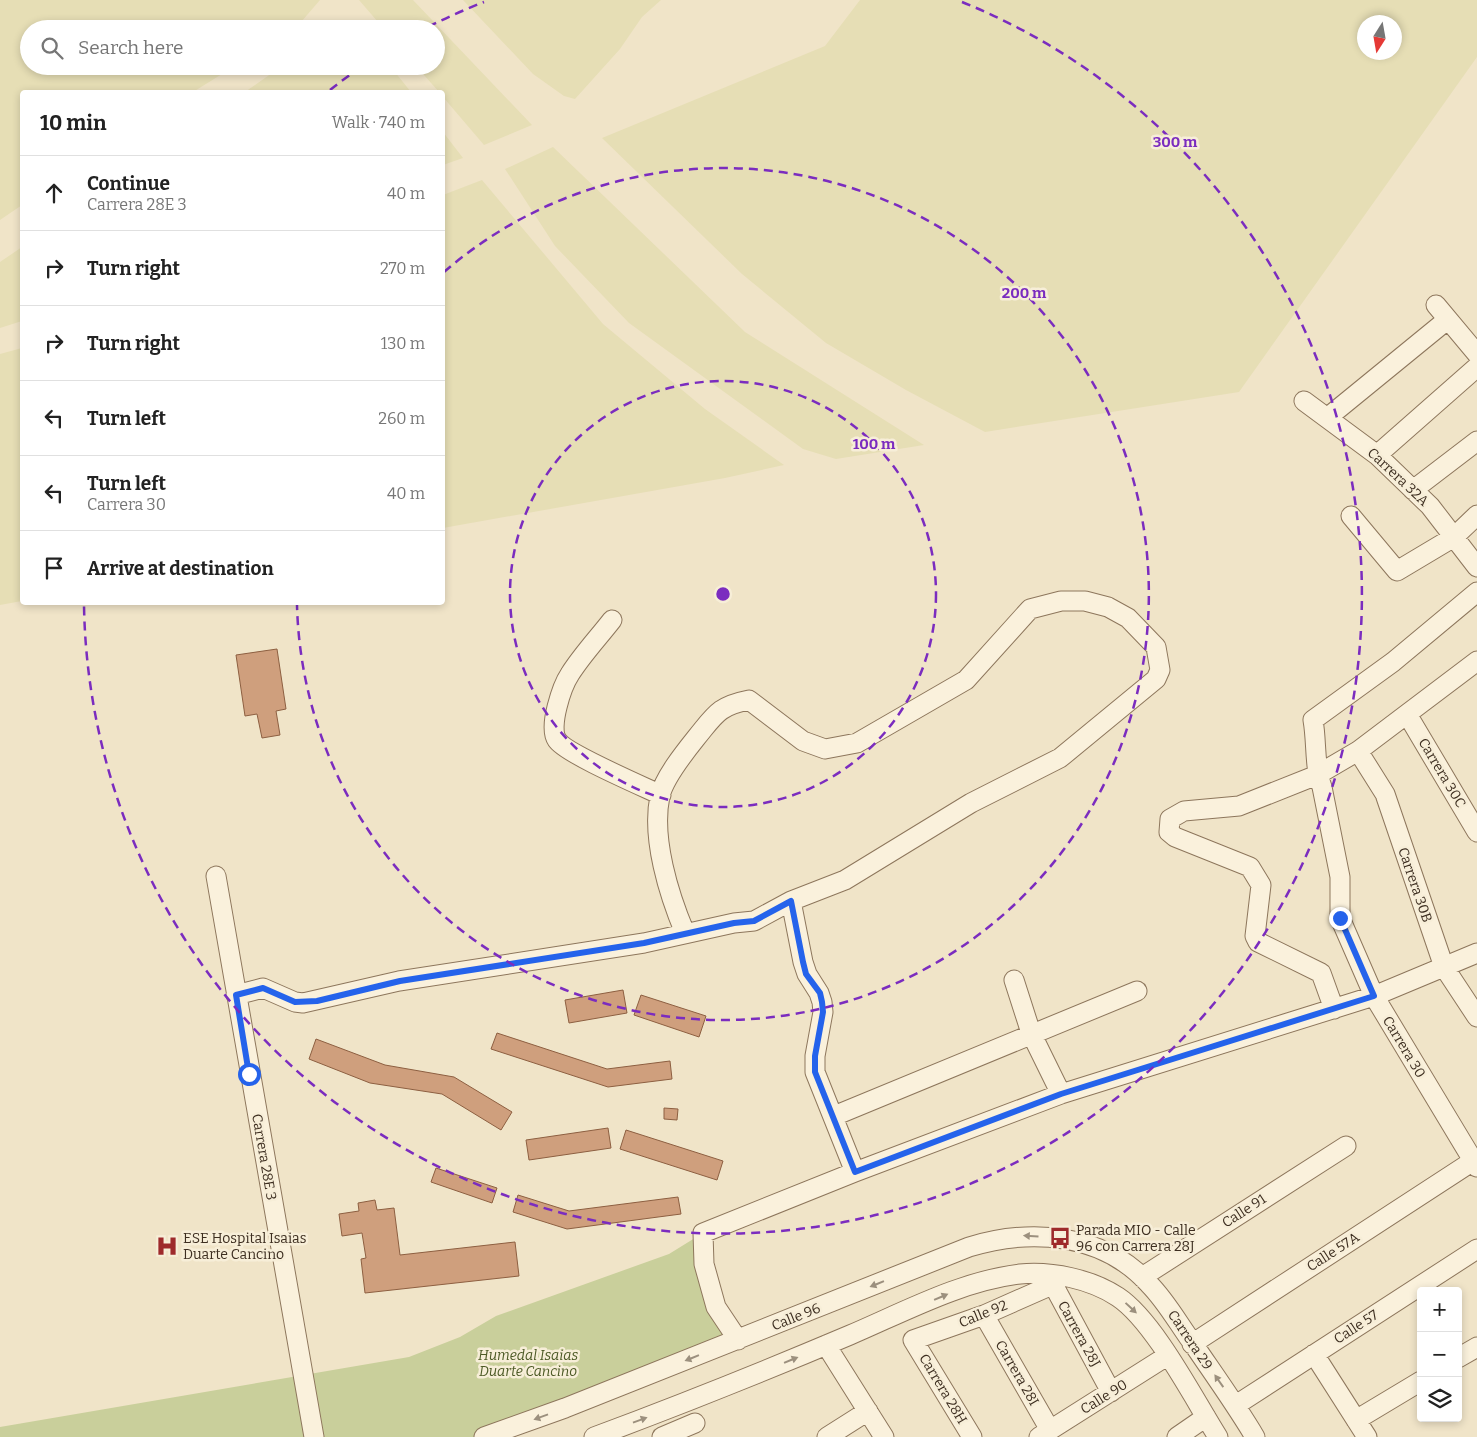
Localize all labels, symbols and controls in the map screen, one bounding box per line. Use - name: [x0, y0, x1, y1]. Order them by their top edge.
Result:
- north arrow: [1357, 15, 1402, 60]
- search box: [20, 20, 445, 75]
- icon: search: [38, 34, 66, 62]
- text: Search here: [78, 36, 183, 59]
- text: 10 min: [40, 110, 106, 136]
- text: Walk · 740 m: [332, 113, 425, 132]
- text: 300 m: [1153, 133, 1198, 151]
- text: Continue: [87, 172, 170, 195]
- icon: ahead: [40, 179, 68, 207]
- text: 40 m: [387, 184, 425, 203]
- text: Carrera 28E 3: [87, 195, 187, 214]
- icon: right: [40, 254, 68, 282]
- text: Turn right: [87, 257, 180, 280]
- text: 270 m: [380, 259, 425, 278]
- text: 200 m: [1002, 284, 1047, 302]
- icon: right: [40, 329, 68, 357]
- text: Turn right: [87, 332, 180, 355]
- text: 130 m: [381, 334, 425, 353]
- icon: left: [40, 404, 68, 432]
- text: Turn left: [87, 407, 166, 430]
- text: 260 m: [378, 409, 425, 428]
- text: 100 m: [853, 435, 896, 453]
- street label: Carrera 32A: [1364, 444, 1432, 510]
- text: Turn left: [87, 472, 166, 495]
- icon: left: [40, 479, 68, 507]
- text: 40 m: [387, 484, 425, 503]
- text: Carrera 30: [87, 495, 166, 514]
- icon: arrive: [40, 554, 68, 582]
- text: Arrive at destination: [87, 557, 274, 580]
- centre of rings: [714, 585, 732, 603]
- street label: Carrera 30C: [1415, 735, 1469, 811]
- street label: Carrera 30B: [1394, 845, 1436, 925]
- route end: [1329, 907, 1352, 930]
- street label: Carrera 30: [1379, 1013, 1429, 1081]
- route start: [238, 1063, 261, 1086]
- street label: Carrera 28E 3: [248, 1113, 280, 1201]
- street label: Calle 91: [1219, 1190, 1269, 1231]
- place label: Parada MIO - Calle 96 con Carrera 28J: [1076, 1222, 1196, 1255]
- bus stop icon: Parada MIO - Calle 96 con Carrera 28J: [1047, 1225, 1073, 1251]
- street label: Calle 57A: [1304, 1229, 1362, 1275]
- place label: ESE Hospital Isaias Duarte Cancino: [183, 1230, 306, 1263]
- one-way arrow: [1023, 1232, 1039, 1240]
- hospital icon: ESE Hospital Isaias Duarte Cancino: [154, 1233, 180, 1259]
- one-way arrow: [869, 1280, 884, 1288]
- map controls: [1417, 1287, 1462, 1422]
- button: +: [1417, 1287, 1462, 1332]
- one-way arrow: [934, 1293, 949, 1301]
- street label: Calle 92: [956, 1297, 1010, 1331]
- street label: Carrera 28J: [1054, 1298, 1104, 1370]
- street label: Calle 96: [769, 1300, 823, 1334]
- one-way arrow: [1124, 1303, 1137, 1314]
- street label: Calle 57: [1331, 1306, 1381, 1348]
- street label: Carrera 29: [1164, 1307, 1216, 1373]
- button: −: [1417, 1332, 1462, 1377]
- street label: Carrera 28I: [991, 1337, 1043, 1409]
- park label: Humedal Isaias Duarte Cancino: [478, 1347, 578, 1380]
- street label: Carrera 28H: [915, 1351, 971, 1427]
- one-way arrow: [685, 1354, 699, 1362]
- one-way arrow: [784, 1355, 798, 1363]
- one-way arrow: [1214, 1375, 1224, 1388]
- street label: Calle 90: [1077, 1376, 1131, 1418]
- button: layers: [1417, 1377, 1462, 1422]
- one-way arrow: [533, 1413, 548, 1421]
- one-way arrow: [633, 1416, 648, 1424]

